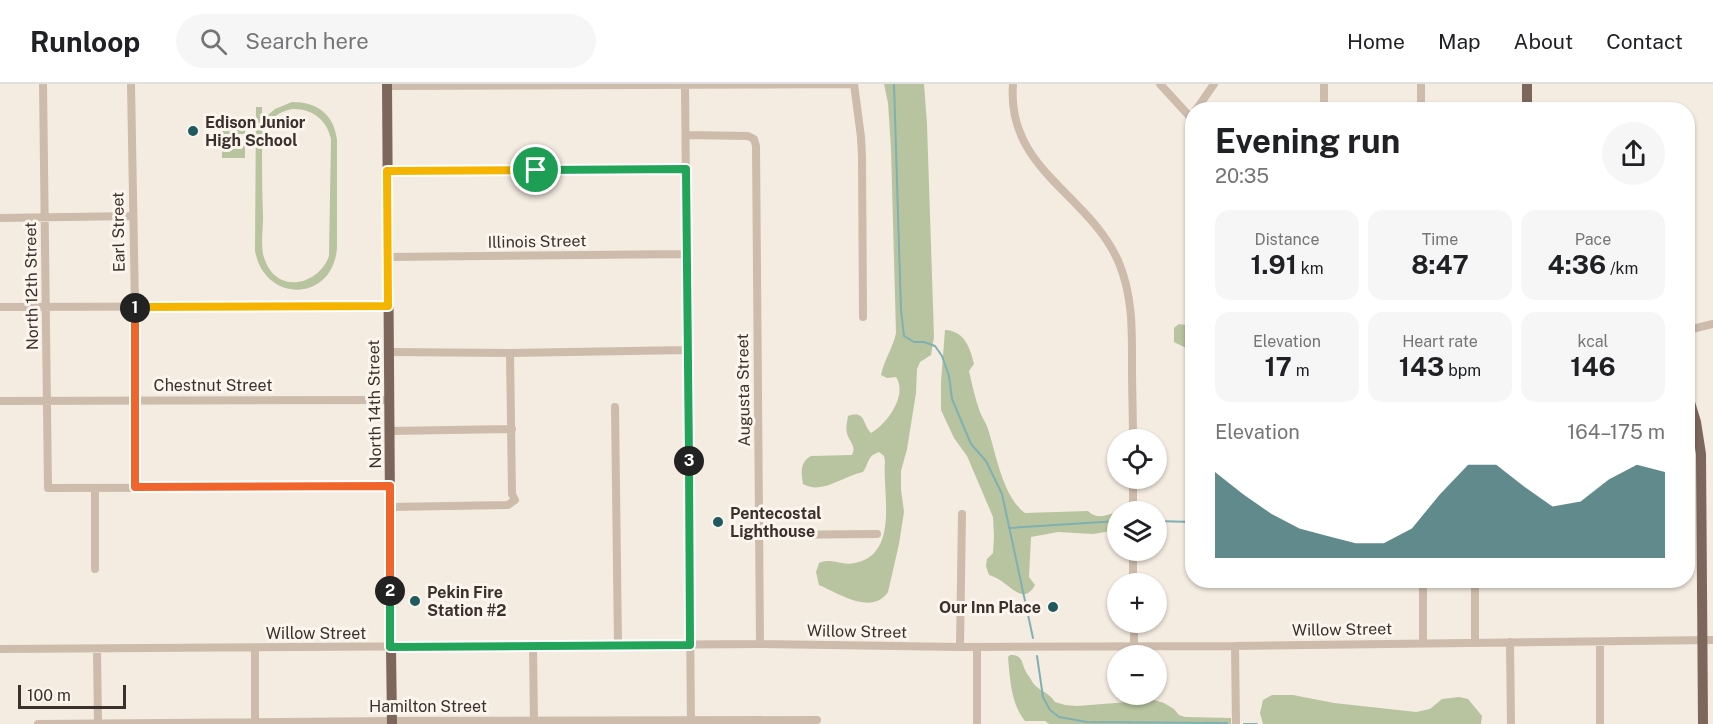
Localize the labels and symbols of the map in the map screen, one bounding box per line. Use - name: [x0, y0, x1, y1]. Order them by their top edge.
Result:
- place label: Edison Junior High School: [205, 113, 306, 150]
- marker: Edison Junior High School: [186, 124, 200, 138]
- pin: [510, 144, 561, 195]
- street label: Earl Street: [108, 192, 129, 272]
- street label: North 12th Street: [21, 222, 42, 350]
- street label: Illinois Street: [487, 231, 587, 252]
- pin: 1: [120, 293, 150, 323]
- street label: Augusta Street: [733, 333, 754, 447]
- street label: North 14th Street: [364, 339, 385, 469]
- street label: Chestnut Street: [154, 376, 272, 395]
- pin: 3: [674, 446, 704, 476]
- place label: Pentecostal Lighthouse: [730, 504, 821, 541]
- marker: Pentecostal Lighthouse: [711, 515, 725, 529]
- pin: 2: [375, 576, 405, 606]
- place label: Pekin Fire Station #2: [427, 583, 507, 620]
- marker: Pekin Fire Station #2: [408, 594, 422, 608]
- place label: Our Inn Place: [939, 598, 1041, 617]
- marker: Our Inn Place: [1046, 600, 1060, 614]
- street label: Willow Street: [1292, 619, 1392, 640]
- street label: Willow Street: [807, 621, 907, 642]
- street label: Willow Street: [266, 624, 366, 643]
- scale bar: [18, 682, 126, 710]
- street label: Hamilton Street: [369, 697, 487, 716]

